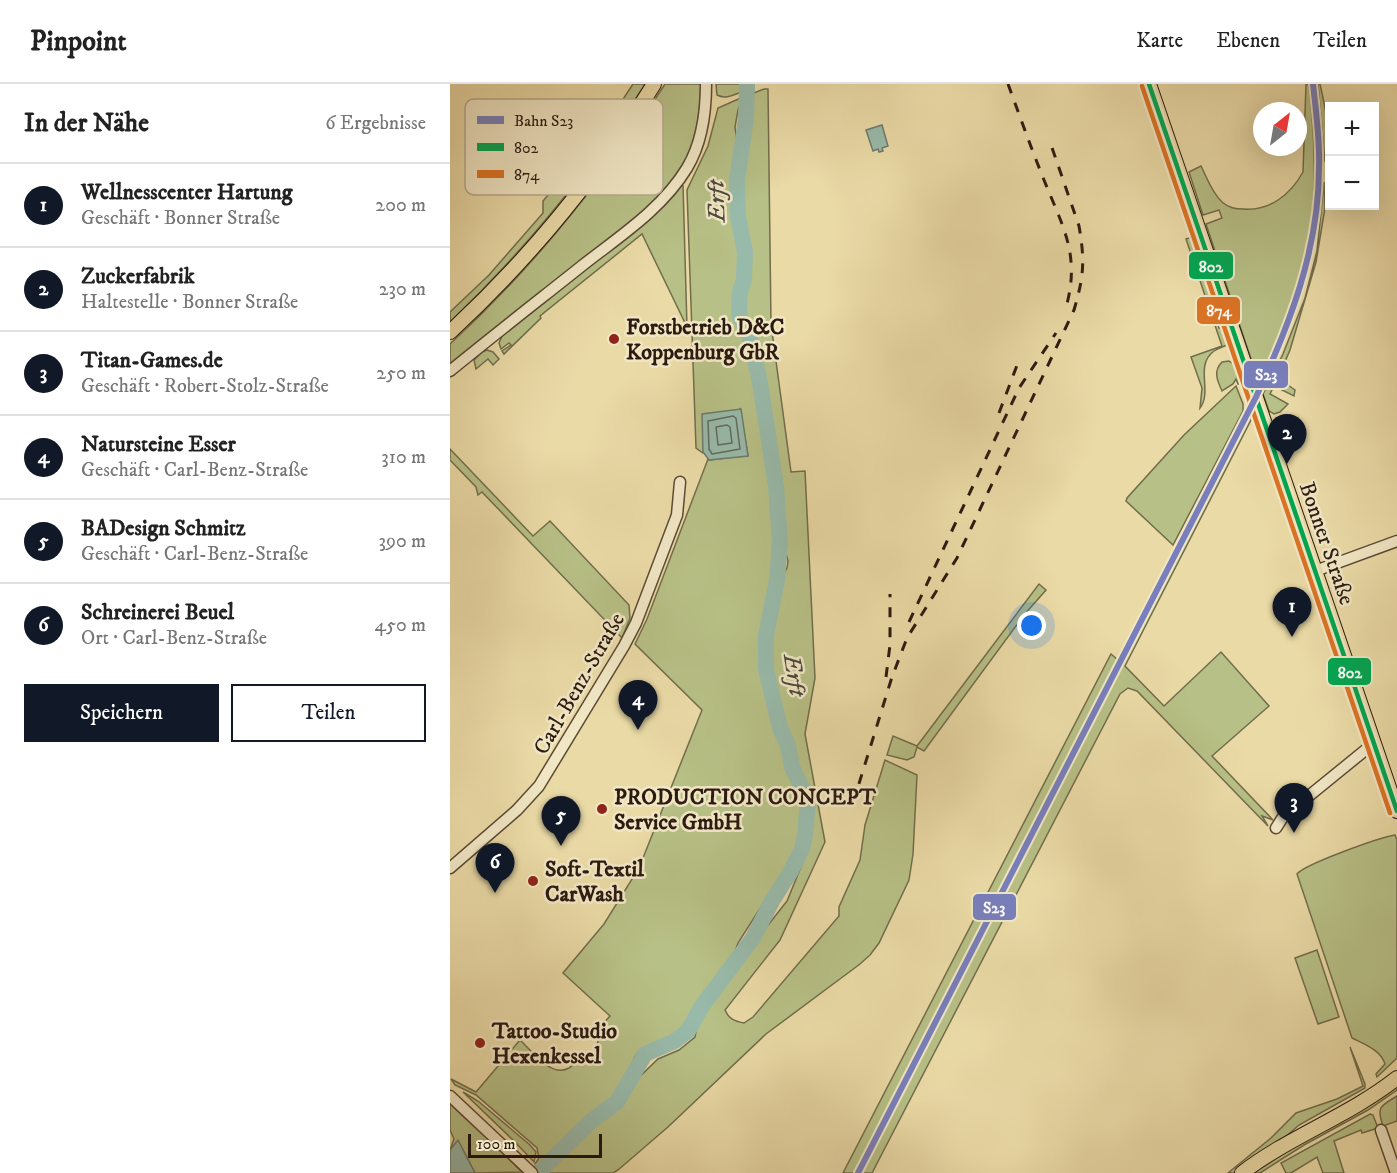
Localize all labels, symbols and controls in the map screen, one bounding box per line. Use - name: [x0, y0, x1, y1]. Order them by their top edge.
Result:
- text: Pinpoint: [30, 24, 126, 59]
- text: Karte: [1136, 28, 1183, 54]
- text: Ebenen: [1216, 28, 1280, 54]
- text: Teilen: [1313, 28, 1367, 54]
- legend: [465, 99, 663, 195]
- north arrow: [1253, 102, 1307, 156]
- map controls: [1325, 102, 1379, 210]
- button: +: [1325, 102, 1379, 156]
- text: In der Nähe: [24, 107, 149, 140]
- text: 6 Ergebnisse: [325, 111, 426, 136]
- text: Bahn S23: [514, 111, 573, 131]
- text: 802: [514, 138, 539, 158]
- button: −: [1325, 156, 1379, 210]
- text: 874: [514, 165, 540, 185]
- water label: Erft: [701, 178, 733, 224]
- text: Wellnesscenter Hartung: [81, 179, 293, 206]
- text: 1: [40, 193, 47, 218]
- text: 200 m: [375, 193, 426, 218]
- text: Geschäft · Bonner Straße: [81, 206, 280, 231]
- line badge: 802: [1188, 251, 1234, 280]
- text: 802: [1199, 257, 1224, 277]
- text: Zuckerfabrik: [81, 263, 195, 290]
- text: 2: [39, 277, 48, 302]
- text: 230 m: [379, 277, 426, 302]
- text: Haltestelle · Bonner Straße: [81, 290, 298, 315]
- line badge: 874: [1196, 296, 1241, 325]
- text: 874: [1206, 301, 1232, 321]
- place label: Forstbetrieb D&C Koppenburg GbR: [626, 314, 784, 366]
- marker: Forstbetrieb D&C Koppenburg GbR: [607, 332, 621, 346]
- text: Titan-Games.de: [81, 347, 223, 374]
- line badge: S23: [1243, 360, 1289, 389]
- text: 3: [40, 361, 47, 386]
- text: 250 m: [376, 361, 426, 386]
- text: S23: [1255, 365, 1277, 385]
- text: Geschäft · Robert-Stolz-Straße: [81, 374, 329, 399]
- pin: 2: [1268, 414, 1306, 464]
- text: Natursteine Esser: [81, 431, 236, 458]
- text: 4: [38, 445, 49, 470]
- text: 310 m: [381, 445, 426, 470]
- text: Geschäft · Carl-Benz-Straße: [81, 458, 308, 483]
- street label: Bonner Straße: [1293, 479, 1360, 608]
- text: BADesign Schmitz: [81, 515, 246, 542]
- text: 5: [39, 529, 48, 554]
- text: 390 m: [378, 529, 426, 554]
- text: Geschäft · Carl-Benz-Straße: [81, 542, 308, 567]
- pin: 1: [1272, 588, 1312, 637]
- text: Schreinerei Beuel: [81, 599, 234, 626]
- street label: Carl-Benz-Straße: [528, 608, 631, 759]
- your location: [1017, 611, 1046, 640]
- text: 6: [38, 613, 49, 638]
- text: 450 m: [375, 613, 426, 638]
- text: Ort · Carl-Benz-Straße: [81, 626, 267, 651]
- water label: Erft: [776, 650, 812, 700]
- line badge: 802: [1327, 657, 1372, 686]
- text: 802: [1338, 663, 1363, 683]
- pin: 4: [618, 680, 657, 730]
- button: Speichern: [24, 684, 219, 742]
- button: Teilen: [231, 684, 426, 742]
- place label: PRODUCTION CONCEPT Service GmbH: [614, 784, 876, 836]
- pin: 3: [1274, 784, 1314, 833]
- pin: 5: [542, 796, 580, 846]
- marker: PRODUCTION CONCEPT Service GmbH: [595, 802, 609, 816]
- pin: 6: [476, 844, 514, 893]
- place label: Soft-Textil CarWash: [545, 856, 644, 908]
- marker: Soft-Textil CarWash: [526, 874, 540, 888]
- line badge: S23: [972, 893, 1017, 921]
- text: S23: [983, 898, 1005, 918]
- place label: Tattoo-Studio Hexenkessel: [491, 1018, 617, 1070]
- marker: Tattoo-Studio Hexenkessel: [473, 1036, 487, 1050]
- scale bar: [468, 1131, 602, 1158]
- text: 100 m: [477, 1134, 516, 1154]

